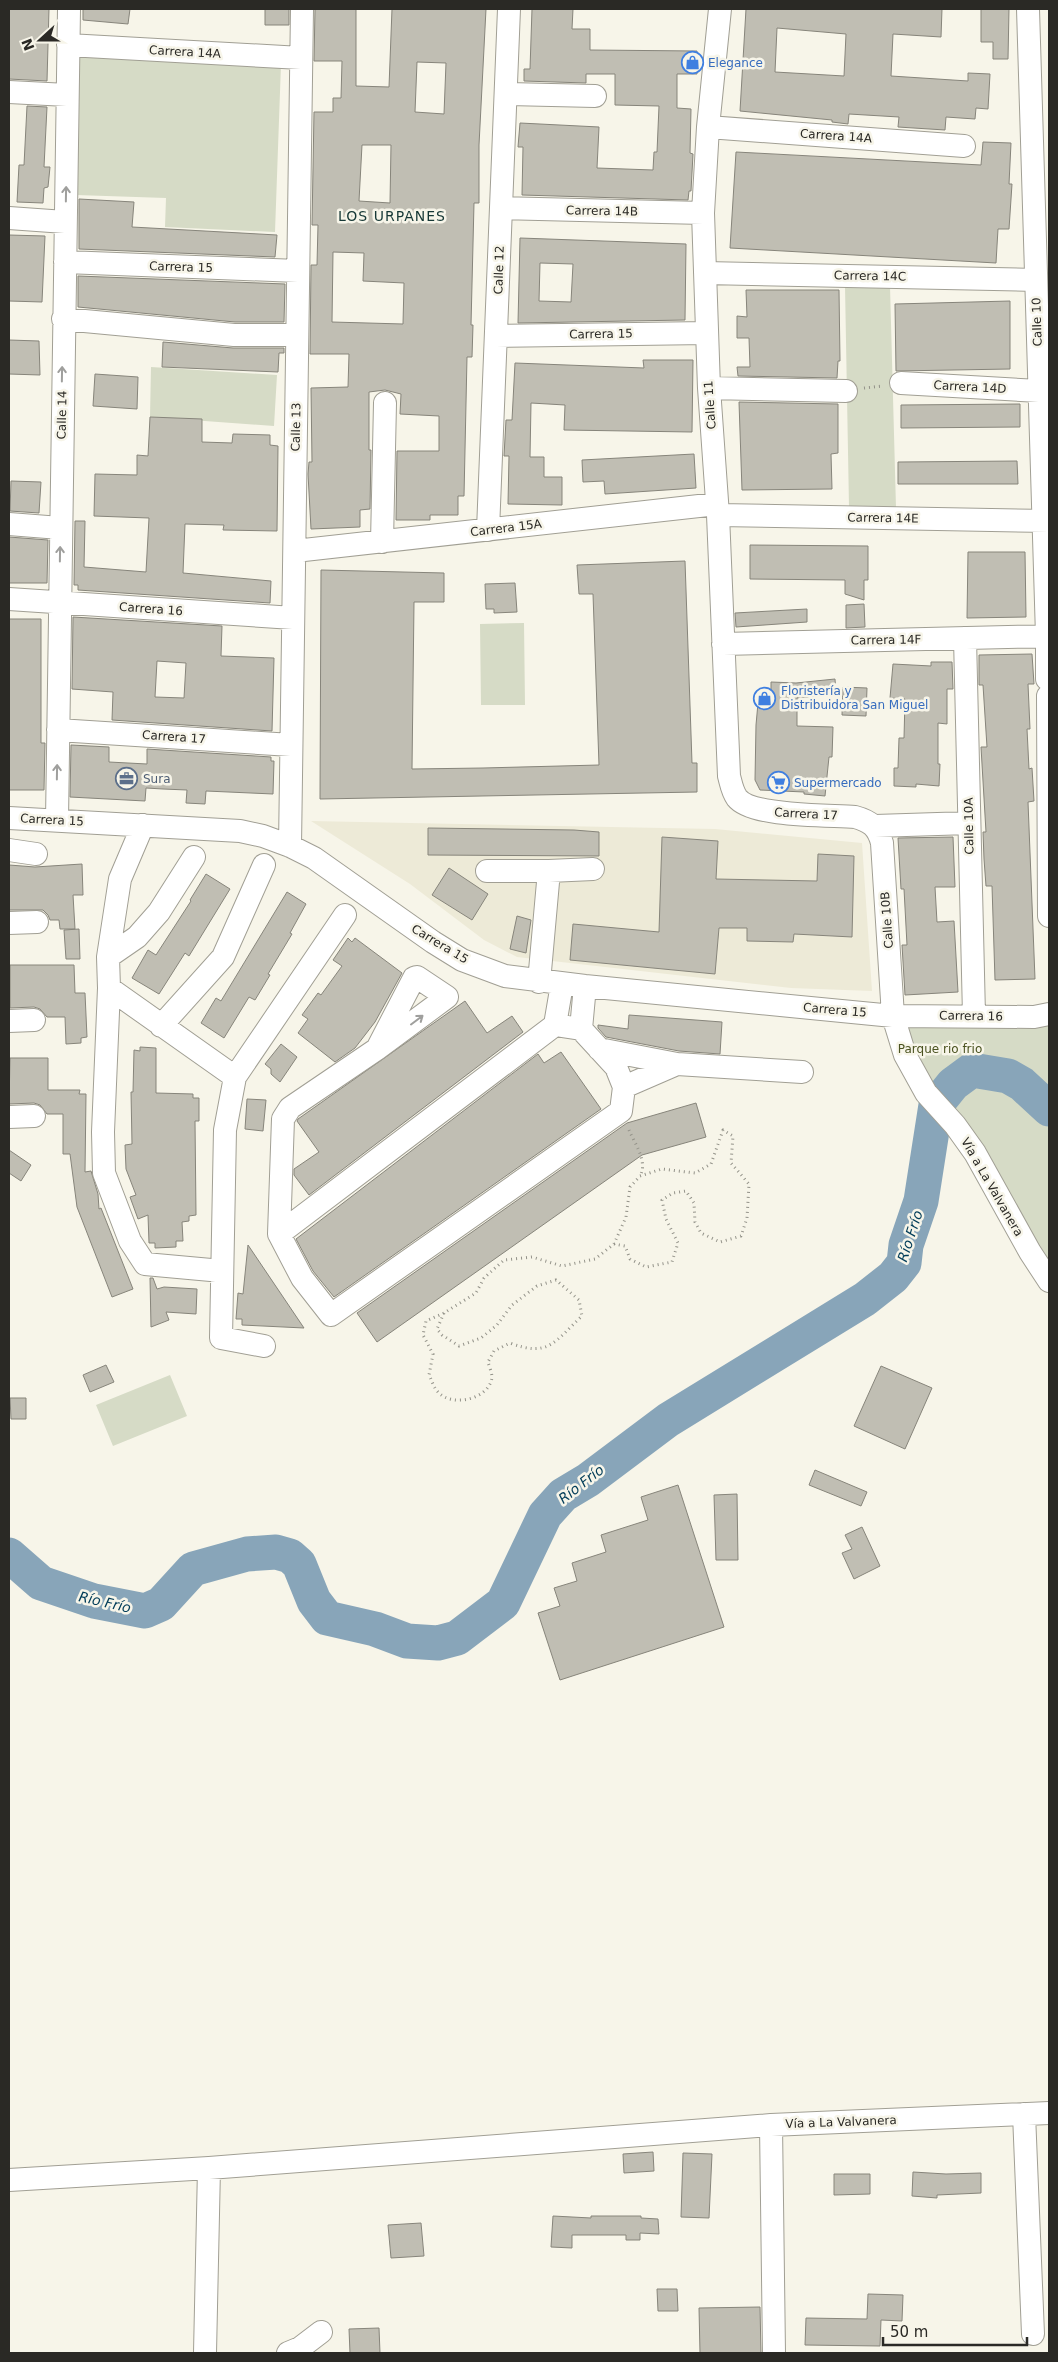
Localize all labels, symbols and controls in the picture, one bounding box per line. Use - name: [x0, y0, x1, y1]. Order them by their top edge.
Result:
- north arrow: [15, 15, 65, 65]
- text: N: [18, 36, 37, 53]
- street label: Carrera 14A: [149, 43, 222, 61]
- shop icon: Elegance: [680, 51, 704, 75]
- place label: Elegance: [708, 56, 763, 70]
- street label: Carrera 14A: [800, 127, 873, 146]
- one-way arrow: [61, 186, 71, 202]
- street label: Carrera 14B: [566, 203, 638, 219]
- district label: LOS URPANES: [338, 208, 446, 224]
- street label: Calle 12: [491, 245, 507, 295]
- street label: Carrera 15: [149, 259, 213, 275]
- street label: Carrera 14C: [834, 268, 906, 284]
- street label: Calle 10: [1029, 297, 1045, 347]
- street label: Carrera 15: [569, 326, 633, 342]
- one-way arrow: [58, 366, 67, 382]
- street label: Carrera 14D: [933, 378, 1007, 396]
- street label: Calle 11: [701, 380, 719, 430]
- street label: Calle 14: [55, 390, 69, 440]
- street label: Calle 13: [289, 402, 303, 452]
- street label: Carrera 14E: [847, 510, 919, 526]
- street label: Carrera 15A: [469, 517, 543, 539]
- one-way arrow: [55, 546, 64, 562]
- street label: Carrera 16: [119, 600, 183, 618]
- street label: Carrera 14F: [850, 632, 922, 648]
- place label: Floristería y Distribuidora San Miguel: [781, 684, 928, 712]
- shop icon: Floristería y Distribuidora San Miguel: [753, 686, 777, 710]
- street label: Carrera 17: [142, 728, 206, 746]
- one-way arrow: [52, 764, 62, 780]
- office icon: Sura: [115, 767, 139, 791]
- supermarket icon: Supermercado: [766, 771, 790, 795]
- place label: Sura: [143, 772, 171, 786]
- place label: Supermercado: [794, 776, 882, 790]
- street label: Calle 10A: [961, 797, 976, 855]
- street label: Carrera 17: [774, 805, 838, 823]
- street label: Carrera 15: [20, 811, 84, 829]
- street label: Calle 10B: [878, 891, 896, 949]
- street label: Carrera 15: [409, 922, 471, 966]
- street label: Carrera 15: [803, 1000, 867, 1020]
- street label: Carrera 16: [939, 1008, 1003, 1024]
- one-way arrow: [410, 1015, 424, 1025]
- park label: Parque rio frio: [898, 1042, 982, 1056]
- street label: Vía a La Valvanera: [958, 1135, 1026, 1239]
- water label: Río Frío: [894, 1208, 926, 1264]
- water label: Río Frío: [555, 1461, 607, 1507]
- water label: Río Frío: [77, 1588, 133, 1616]
- street label: Vía a La Valvanera: [785, 2113, 897, 2131]
- scale bar: [883, 2314, 1027, 2346]
- text: 50 m: [890, 2323, 928, 2341]

